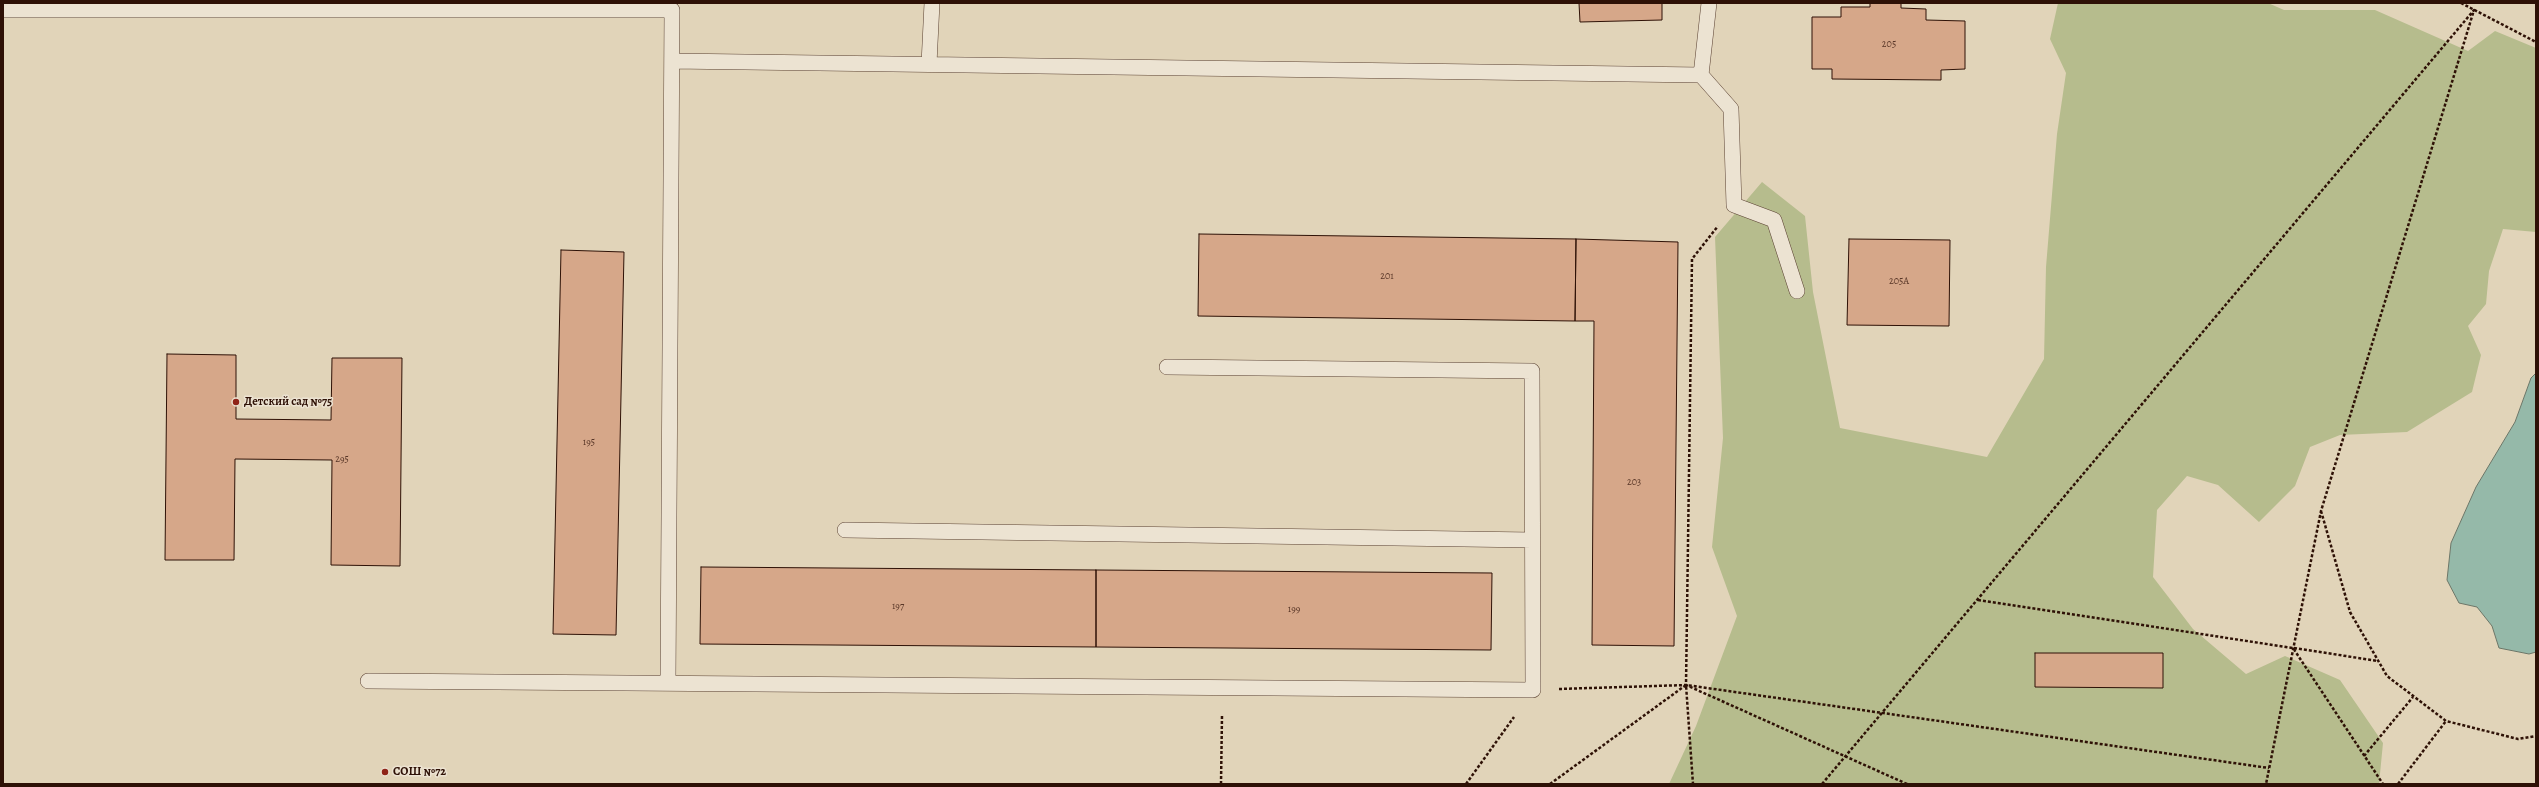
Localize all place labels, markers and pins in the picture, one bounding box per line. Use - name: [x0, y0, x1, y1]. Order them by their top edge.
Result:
- place label: Детский сад №75: [244, 395, 332, 409]
- marker: Детский сад №75: [231, 397, 241, 407]
- place label: СОШ №72: [393, 765, 446, 779]
- marker: СОШ №72: [380, 767, 390, 777]

